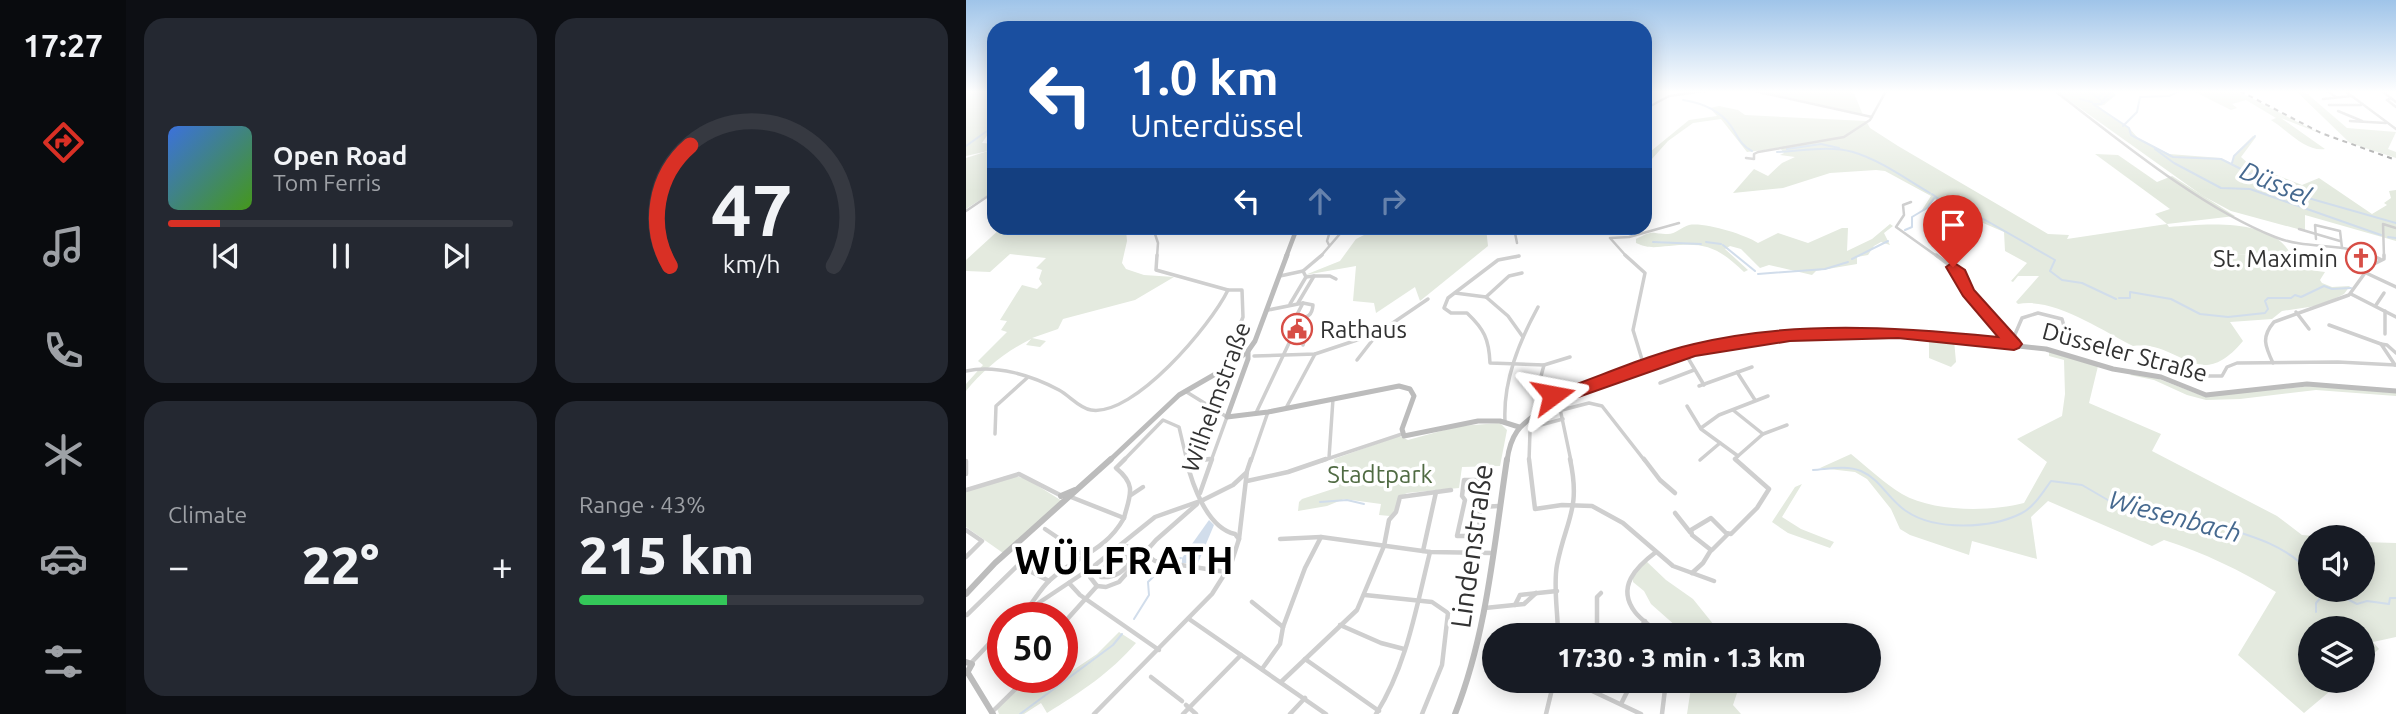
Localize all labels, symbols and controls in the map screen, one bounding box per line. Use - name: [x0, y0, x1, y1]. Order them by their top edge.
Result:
- text: 17:27: [23, 27, 103, 63]
- icon: left: [1015, 49, 1106, 140]
- text: 1.0 km: [1130, 49, 1279, 104]
- text: Unterdüssel: [1130, 107, 1303, 143]
- icon: directions: [39, 118, 88, 167]
- text: Open Road: [273, 141, 407, 170]
- water label: Düssel: [2236, 155, 2316, 211]
- text: 47: [710, 169, 793, 251]
- text: Tom Ferris: [273, 170, 381, 195]
- icon: left: [1228, 182, 1266, 220]
- icon: ahead: [1301, 182, 1339, 220]
- icon: right: [1374, 182, 1412, 220]
- pin: [1923, 195, 1983, 267]
- icon: arrive: [1934, 206, 1972, 244]
- icon: music: [39, 222, 88, 271]
- icon: previous: [207, 237, 245, 275]
- icon: pause: [322, 237, 360, 275]
- icon: next: [437, 237, 475, 275]
- church icon: St. Maximin: [2344, 241, 2378, 275]
- place label: St. Maximin: [2213, 245, 2338, 272]
- text: km/h: [723, 250, 780, 278]
- public building icon: Rathaus: [1280, 312, 1314, 346]
- place label: Rathaus: [1320, 316, 1407, 343]
- street label: Düsseler Straße: [2039, 317, 2211, 387]
- street label: Wilhelmstraße: [1176, 318, 1256, 476]
- icon: phone: [39, 326, 88, 375]
- position arrow: [1516, 358, 1590, 432]
- icon: climate: [39, 430, 88, 479]
- park label: Stadtpark: [1327, 461, 1433, 488]
- street label: Lindenstraße: [1444, 462, 1498, 630]
- water label: Wiesenbach: [2106, 484, 2244, 548]
- text: Range · 43%: [579, 492, 706, 517]
- text: Climate: [168, 502, 247, 527]
- map controls: [2298, 525, 2375, 693]
- button: sound: [2298, 525, 2375, 602]
- text: 215 km: [579, 526, 754, 584]
- icon: car: [39, 534, 88, 583]
- text: 22°: [302, 536, 379, 594]
- district label: WÜLFRATH: [1015, 538, 1235, 581]
- text: −: [168, 545, 189, 587]
- text: +: [492, 545, 513, 587]
- speed limit sign: 50: [987, 602, 1078, 693]
- button: layers: [2298, 616, 2375, 693]
- icon: filters: [39, 637, 88, 686]
- text: 17:30 · 3 min · 1.3 km: [1557, 643, 1806, 672]

